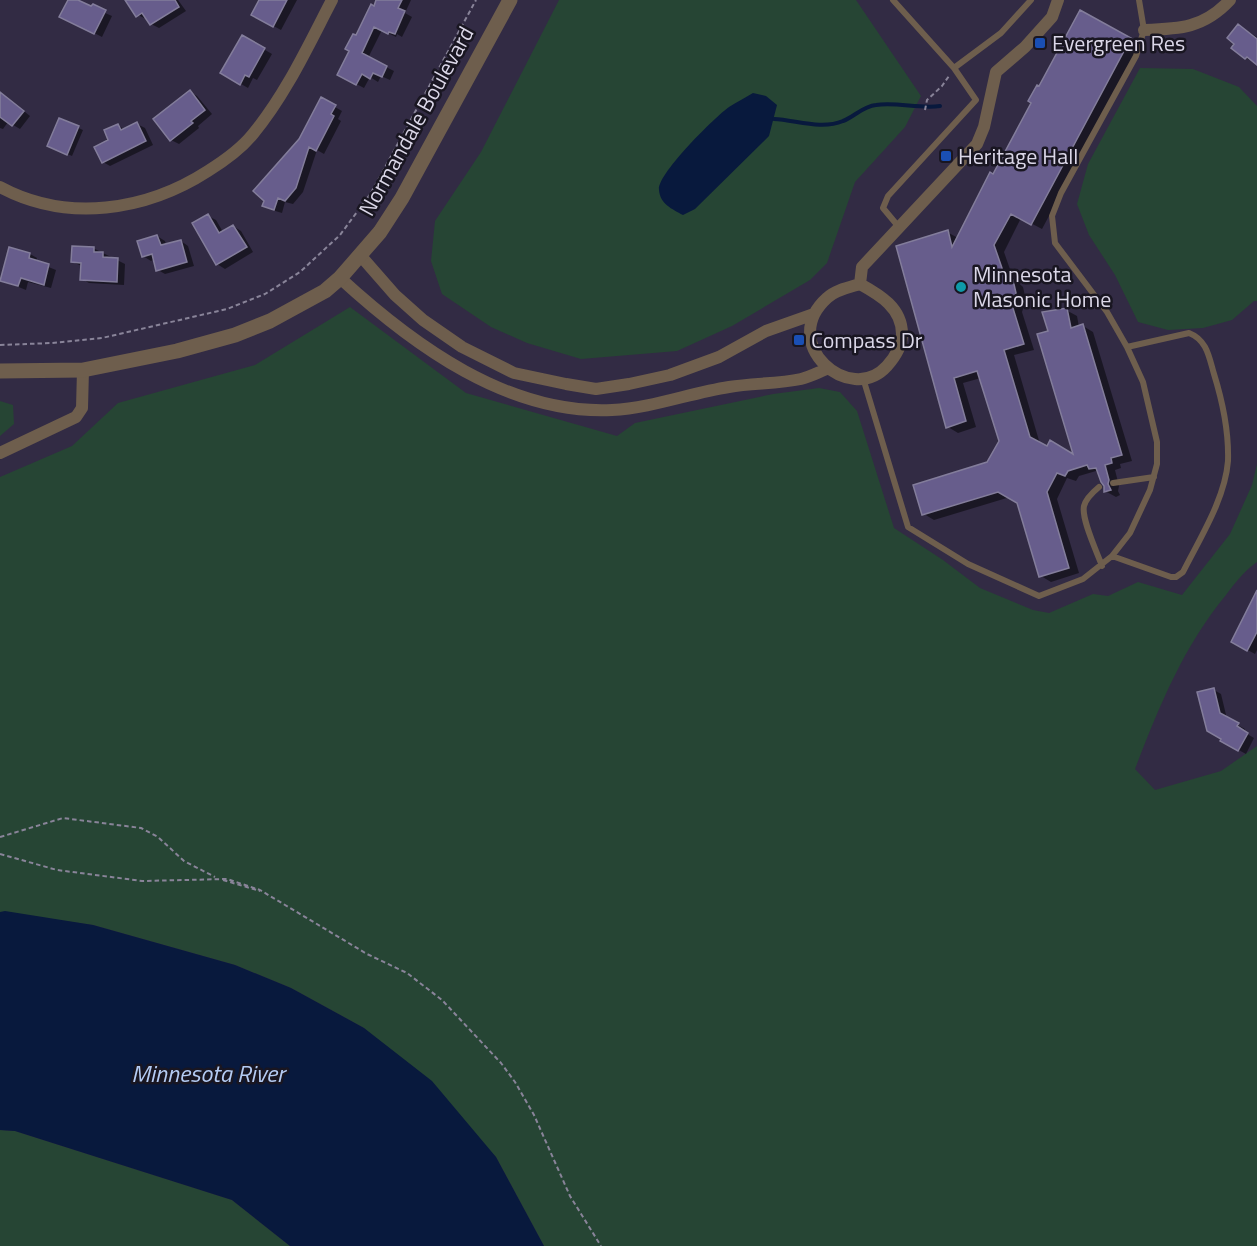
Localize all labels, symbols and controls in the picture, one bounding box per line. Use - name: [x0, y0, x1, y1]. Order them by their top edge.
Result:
- street label: Normandale Boulevard: [350, 20, 482, 222]
- place label: Evergreen Res: [1052, 26, 1185, 60]
- marker: Evergreen Res: [1033, 36, 1047, 50]
- place label: Heritage Hall: [958, 139, 1078, 173]
- marker: Heritage Hall: [939, 149, 953, 163]
- place label: Minnesota Masonic Home: [973, 257, 1111, 316]
- marker: Minnesota Masonic Home: [954, 280, 968, 294]
- place label: Compass Dr: [811, 323, 923, 357]
- marker: Compass Dr: [792, 333, 806, 347]
- water label: Minnesota River: [131, 1055, 288, 1091]

